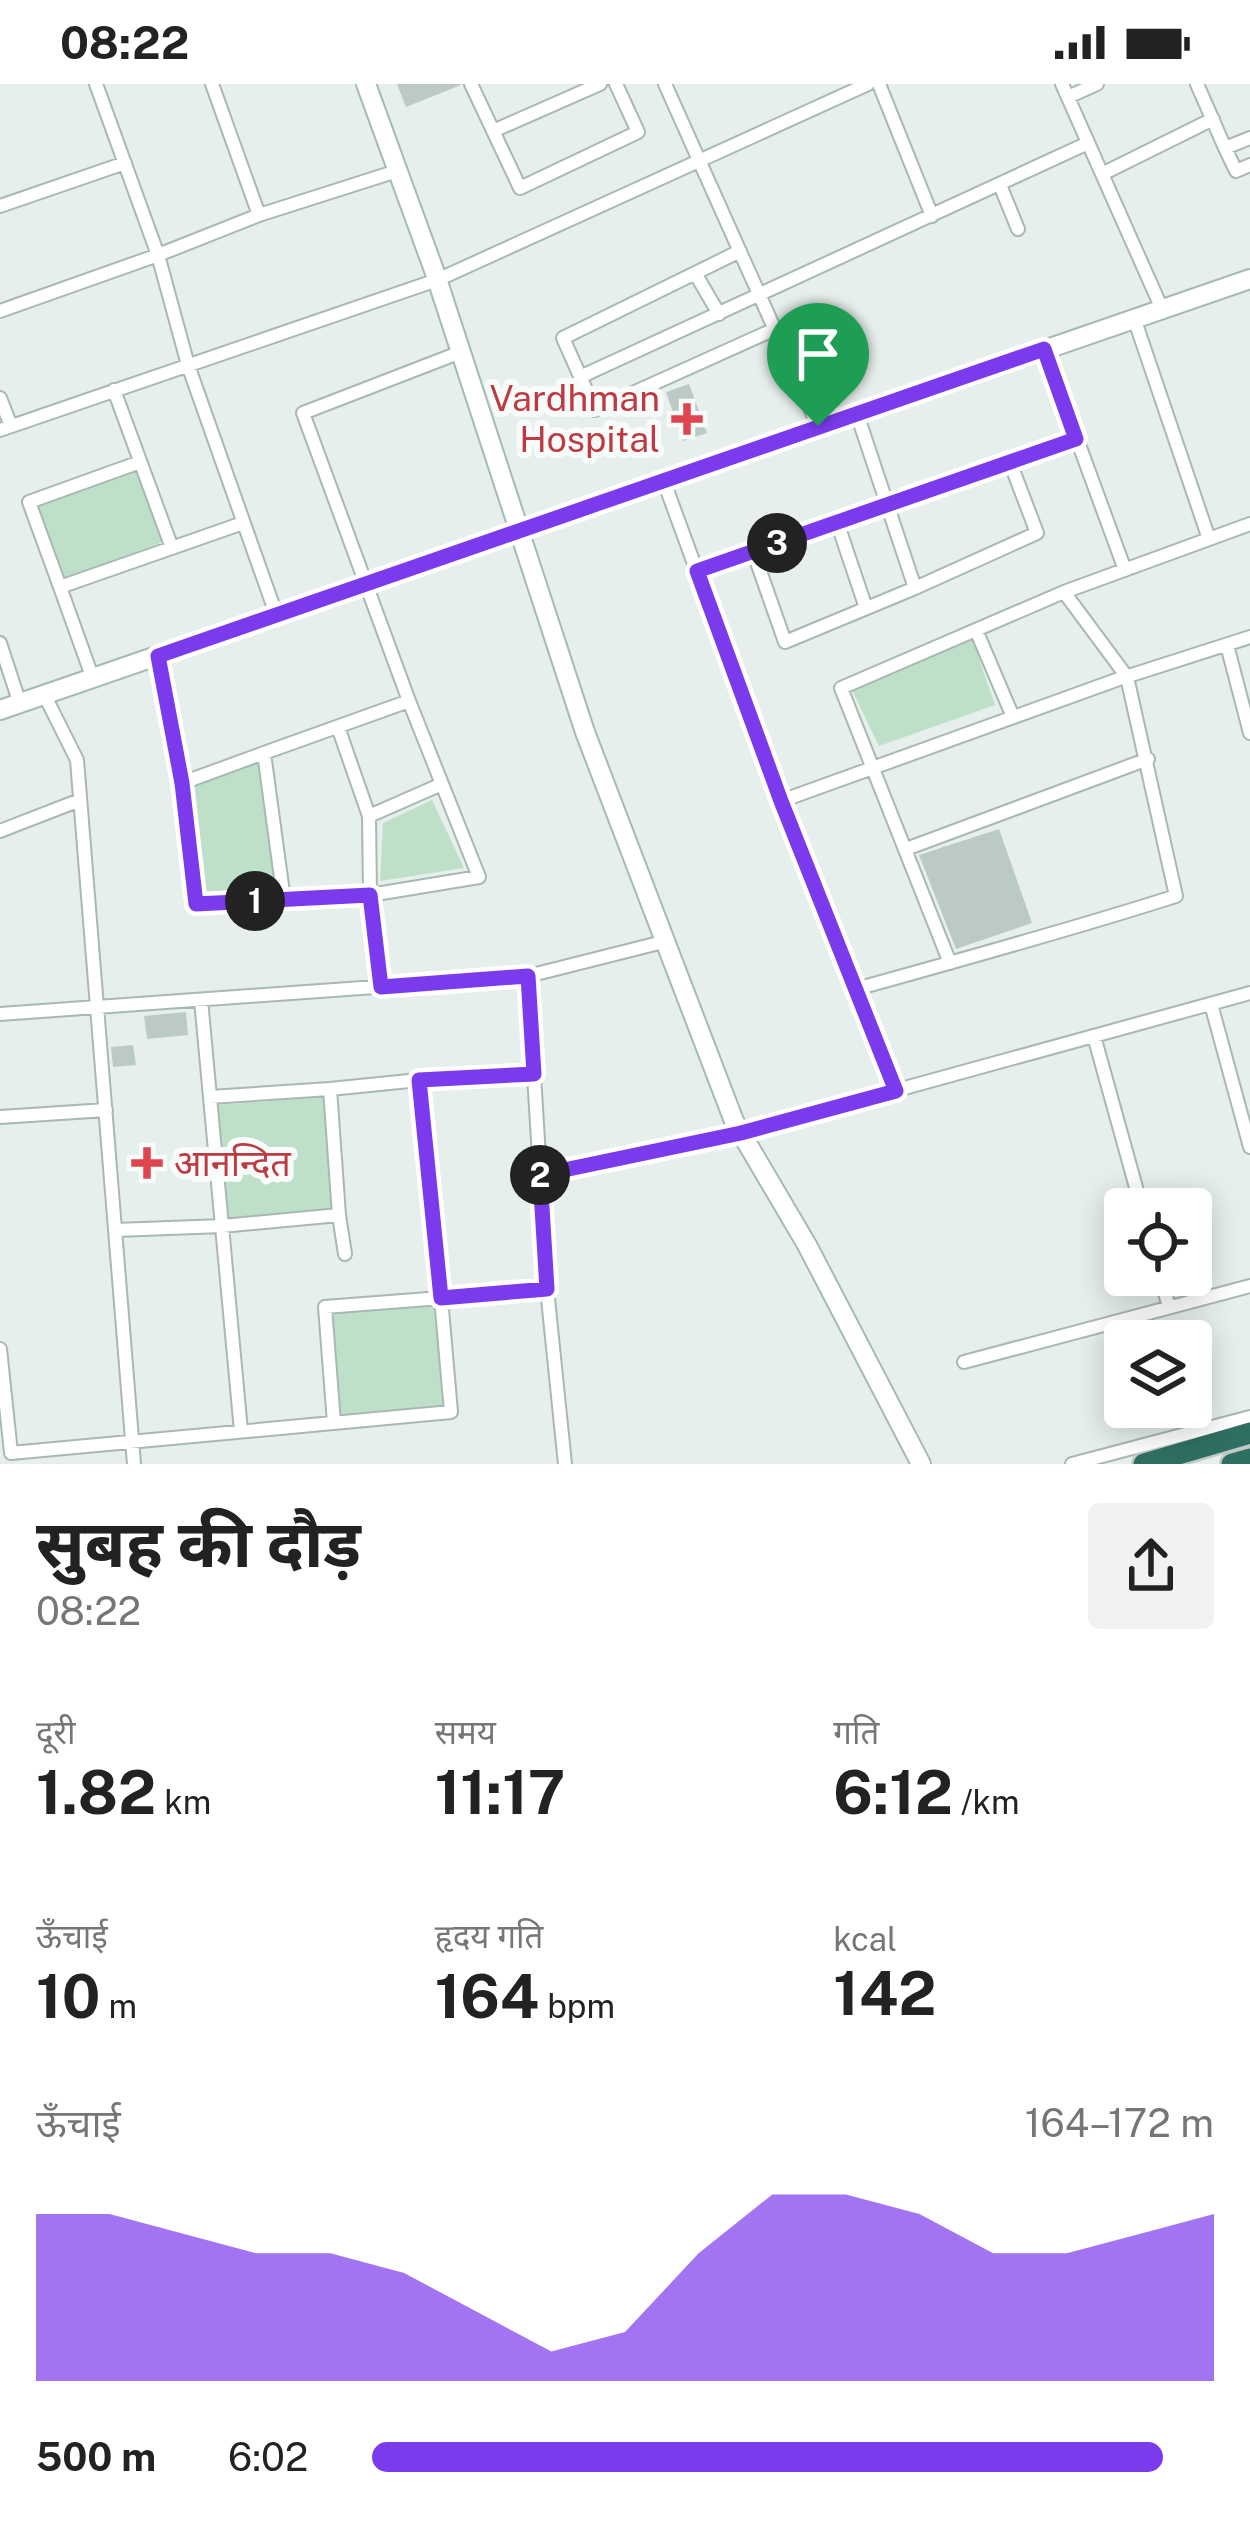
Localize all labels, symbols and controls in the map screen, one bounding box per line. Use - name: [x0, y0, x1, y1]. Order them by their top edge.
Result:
- text: 08:22: [60, 16, 189, 69]
- pin: [767, 303, 869, 426]
- icon: arrive: [785, 321, 851, 387]
- place label: Vardhman Hospital: [489, 377, 660, 460]
- marker: Vardhman Hospital: [671, 403, 703, 435]
- pin: 3: [747, 513, 807, 573]
- text: 3: [766, 524, 788, 562]
- pin: 1: [225, 871, 285, 931]
- text: 1: [248, 882, 262, 920]
- place label: आनन्दित: [174, 1142, 292, 1184]
- pin: 2: [510, 1145, 570, 1205]
- marker: आनन्दित: [131, 1147, 163, 1179]
- text: 2: [530, 1156, 550, 1194]
- map controls: [1104, 1188, 1212, 1428]
- button: locate: [1104, 1188, 1212, 1296]
- button: layers: [1104, 1320, 1212, 1428]
- button: share: [1088, 1503, 1214, 1629]
- text: सुबह की दौड़: [36, 1504, 361, 1582]
- text: 08:22: [36, 1588, 141, 1634]
- text: दूरी: [36, 1713, 76, 1751]
- text: समय: [435, 1713, 496, 1751]
- text: गति: [833, 1713, 879, 1751]
- text: 1.82: [36, 1757, 156, 1828]
- text: 11:17: [435, 1757, 565, 1828]
- text: 6:12: [833, 1757, 953, 1828]
- text: km: [156, 1783, 211, 1821]
- text: /km: [953, 1783, 1020, 1821]
- text: ऊँचाई: [36, 1917, 108, 1955]
- text: हृदय गति: [435, 1917, 543, 1955]
- text: kcal: [833, 1920, 897, 1958]
- text: 142: [833, 1958, 936, 2029]
- text: 10: [36, 1961, 100, 2032]
- text: 164: [435, 1961, 539, 2032]
- text: m: [100, 1987, 137, 2025]
- text: bpm: [539, 1987, 615, 2025]
- text: ऊँचाई: [36, 2100, 121, 2146]
- text: 164–172 m: [1025, 2100, 1214, 2146]
- text: 500 m: [36, 2434, 156, 2480]
- text: 6:02: [228, 2434, 308, 2480]

